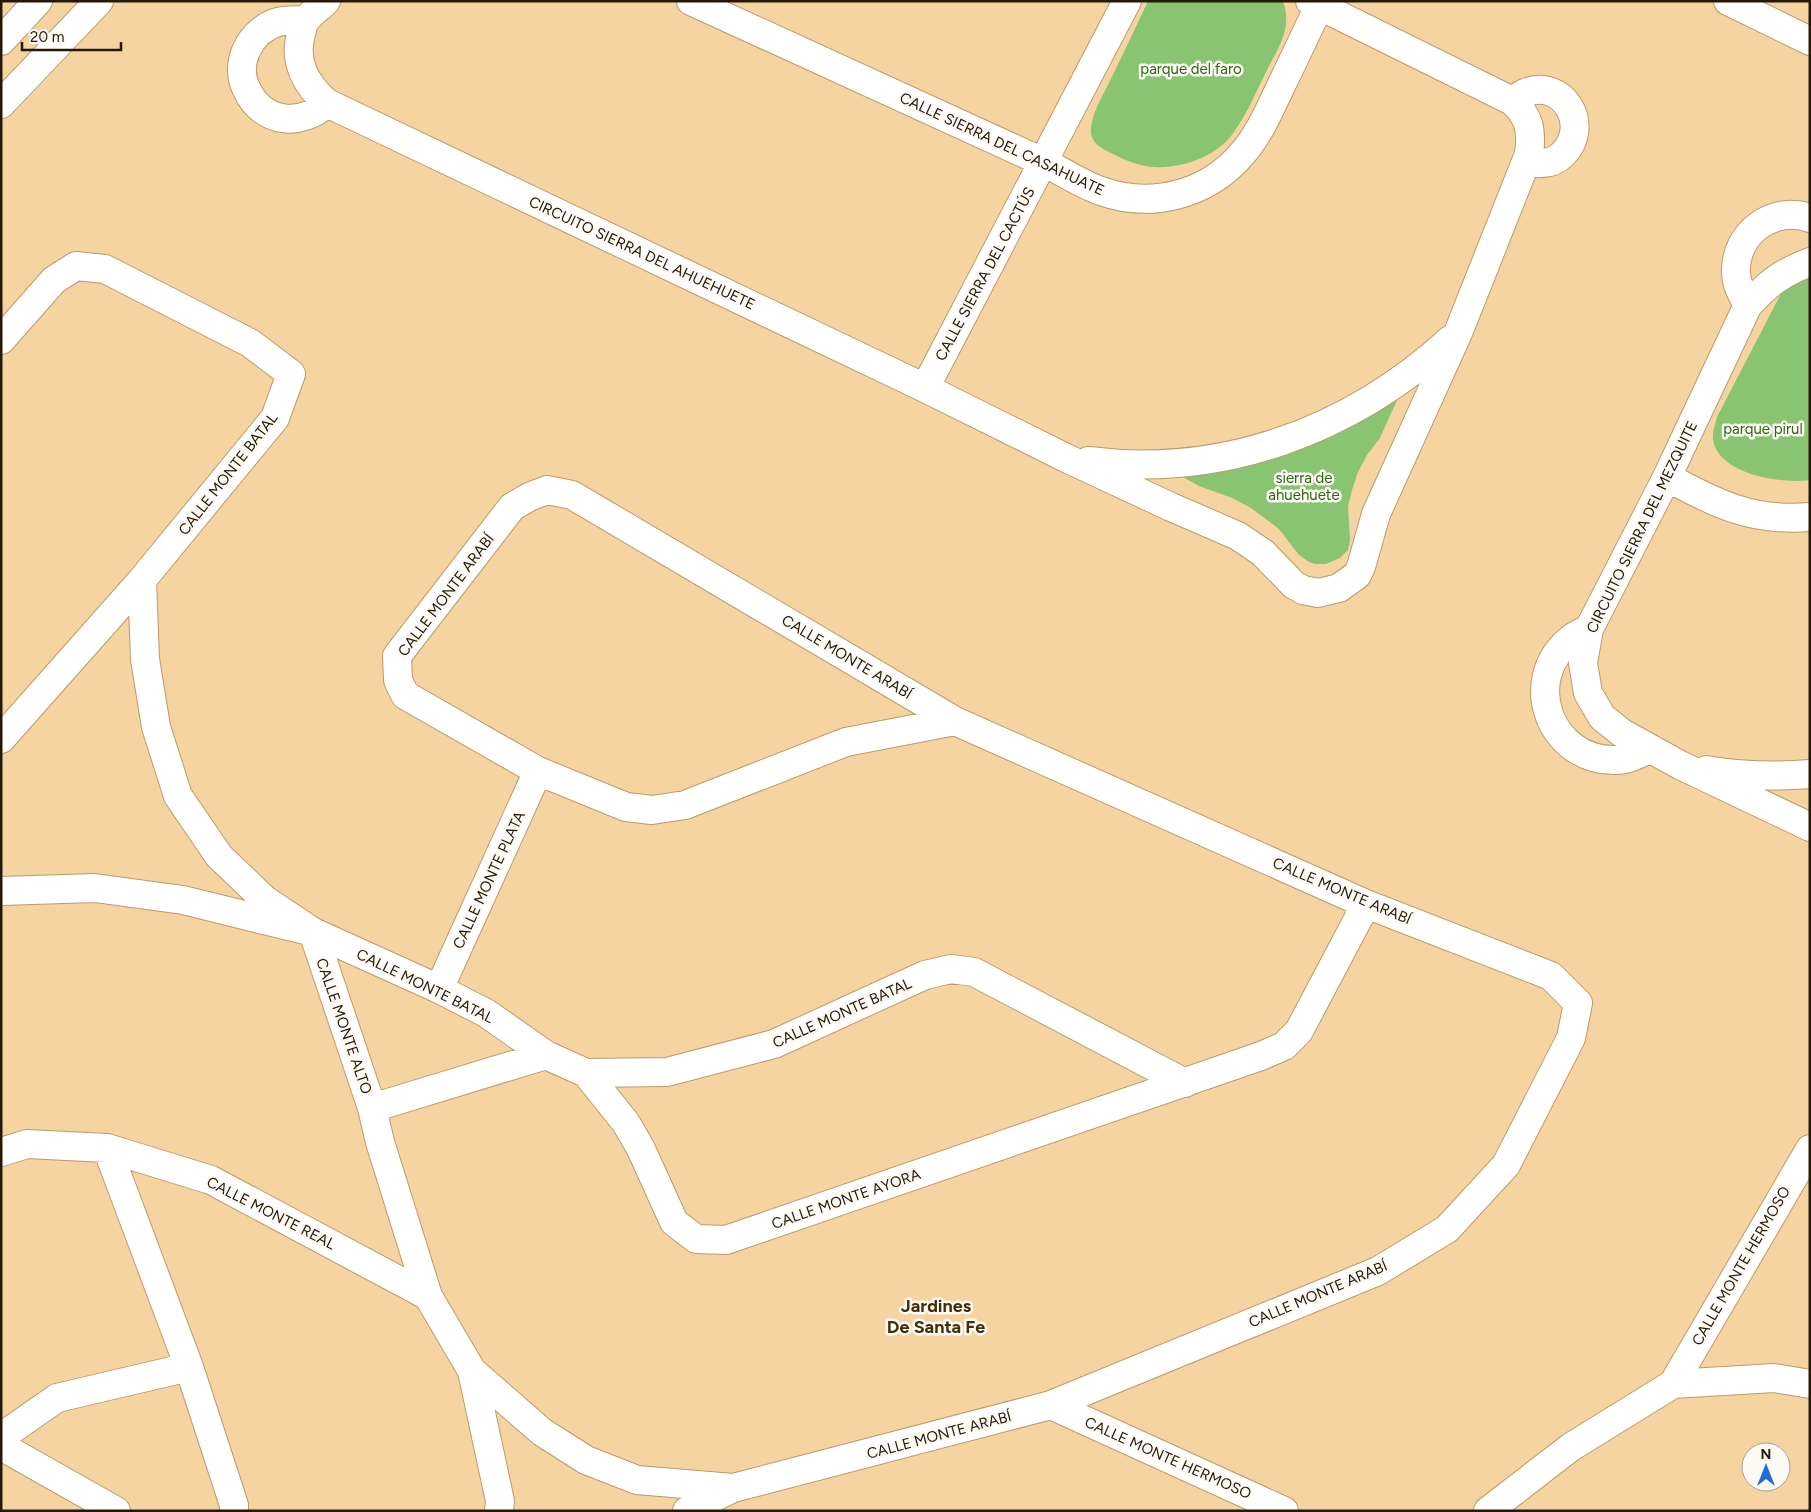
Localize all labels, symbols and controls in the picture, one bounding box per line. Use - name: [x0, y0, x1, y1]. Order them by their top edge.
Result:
- scale bar: [22, 20, 121, 52]
- text: 20 m: [30, 28, 64, 46]
- park label: parque del faro: [1140, 60, 1242, 78]
- street label: CALLE SIERRA DEL CASAHUATE: [897, 89, 1107, 199]
- street label: CALLE SIERRA DEL CACTÚS: [931, 184, 1039, 364]
- street label: CIRCUITO SIERRA DEL AHUEHUETE: [526, 192, 758, 314]
- street label: CALLE MONTE BATAL: [175, 409, 281, 539]
- street label: CIRCUITO SIERRA DEL MEZQUITE: [1583, 418, 1701, 636]
- park label: parque pirul: [1723, 420, 1803, 438]
- park label: sierra de ahuehuete: [1268, 469, 1340, 504]
- street label: CALLE MONTE ARABÍ: [394, 529, 499, 660]
- street label: CALLE MONTE ARABÍ: [779, 611, 916, 704]
- street label: CALLE MONTE PLATA: [449, 808, 529, 952]
- street label: CALLE MONTE ARABÍ: [1270, 854, 1415, 929]
- street label: CALLE MONTE BATAL: [354, 945, 497, 1027]
- street label: CALLE MONTE ALTO: [312, 956, 376, 1096]
- street label: CALLE MONTE BATAL: [770, 974, 914, 1052]
- street label: CALLE MONTE AYORA: [769, 1165, 923, 1233]
- street label: CALLE MONTE REAL: [204, 1173, 339, 1253]
- street label: CALLE MONTE HERMOSO: [1688, 1183, 1794, 1349]
- street label: CALLE MONTE ARABÍ: [1246, 1256, 1391, 1331]
- district label: Jardines De Santa Fe: [887, 1295, 985, 1338]
- street label: CALLE MONTE ARABÍ: [865, 1407, 1014, 1463]
- street label: CALLE MONTE HERMOSO: [1082, 1413, 1254, 1503]
- north arrow: [1741, 1442, 1791, 1492]
- text: N: [1761, 1446, 1771, 1463]

